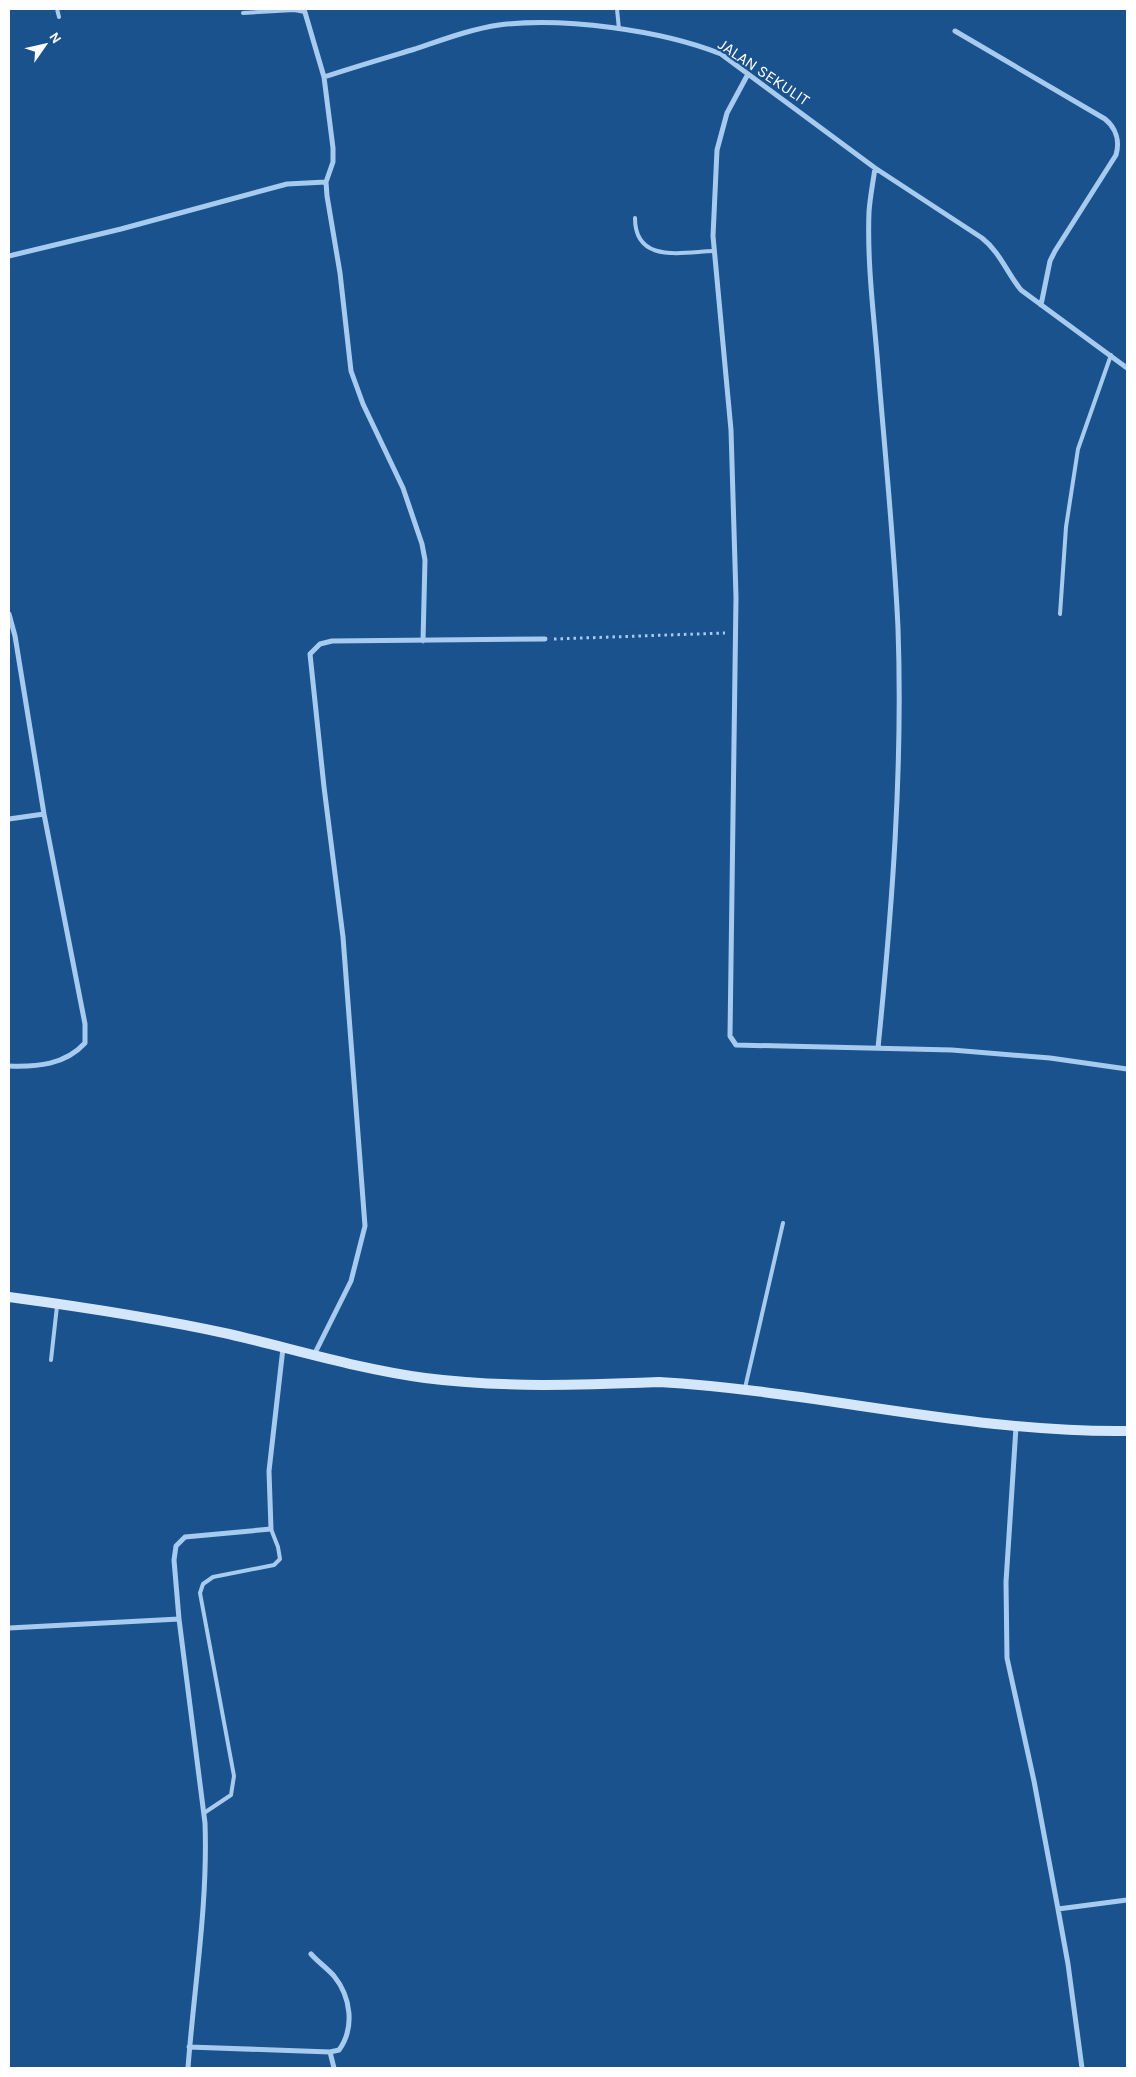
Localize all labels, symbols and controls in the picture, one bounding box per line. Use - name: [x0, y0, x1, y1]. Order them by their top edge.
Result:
- north arrow: [20, 20, 70, 70]
- text: N: [46, 29, 65, 47]
- street label: JALAN SEKULIT: [715, 35, 813, 109]

